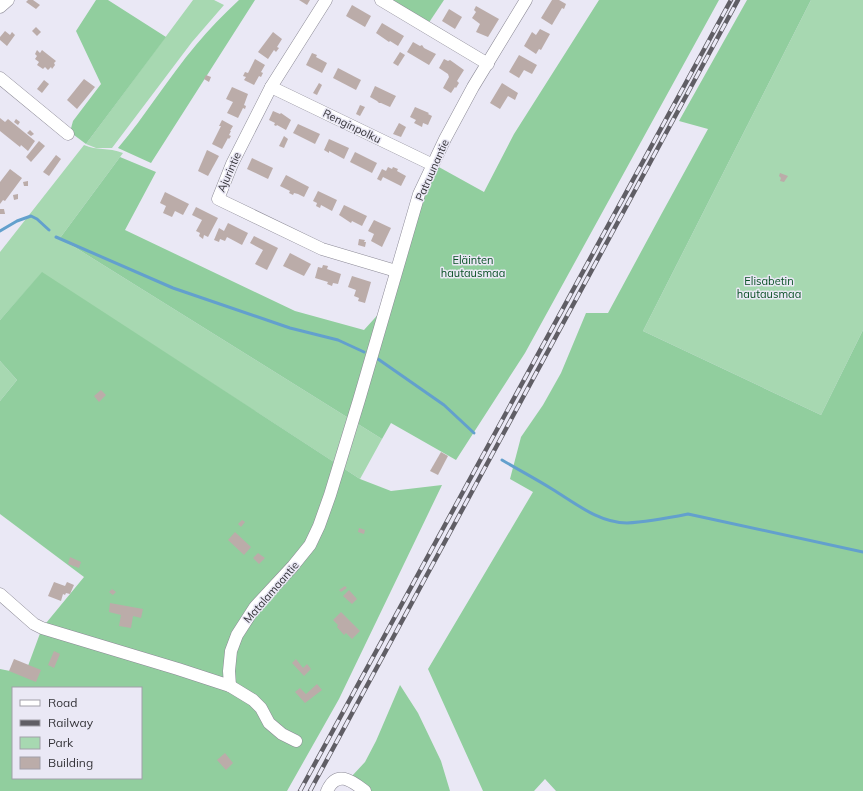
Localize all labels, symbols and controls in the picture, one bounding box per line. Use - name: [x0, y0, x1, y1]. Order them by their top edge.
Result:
- street label: Renginpolku: [321, 106, 383, 146]
- street label: Patruunantie: [412, 137, 452, 203]
- street label: Ajurintie: [214, 150, 244, 194]
- park label: Eläinten hautausmaa: [441, 253, 505, 280]
- park label: Elisabetin hautausmaa: [737, 274, 801, 301]
- street label: Matalamaantie: [240, 558, 302, 626]
- legend: [12, 687, 142, 779]
- text: Road: [48, 695, 77, 710]
- text: Railway: [48, 715, 94, 730]
- text: Park: [48, 735, 74, 750]
- text: Building: [48, 755, 93, 770]

